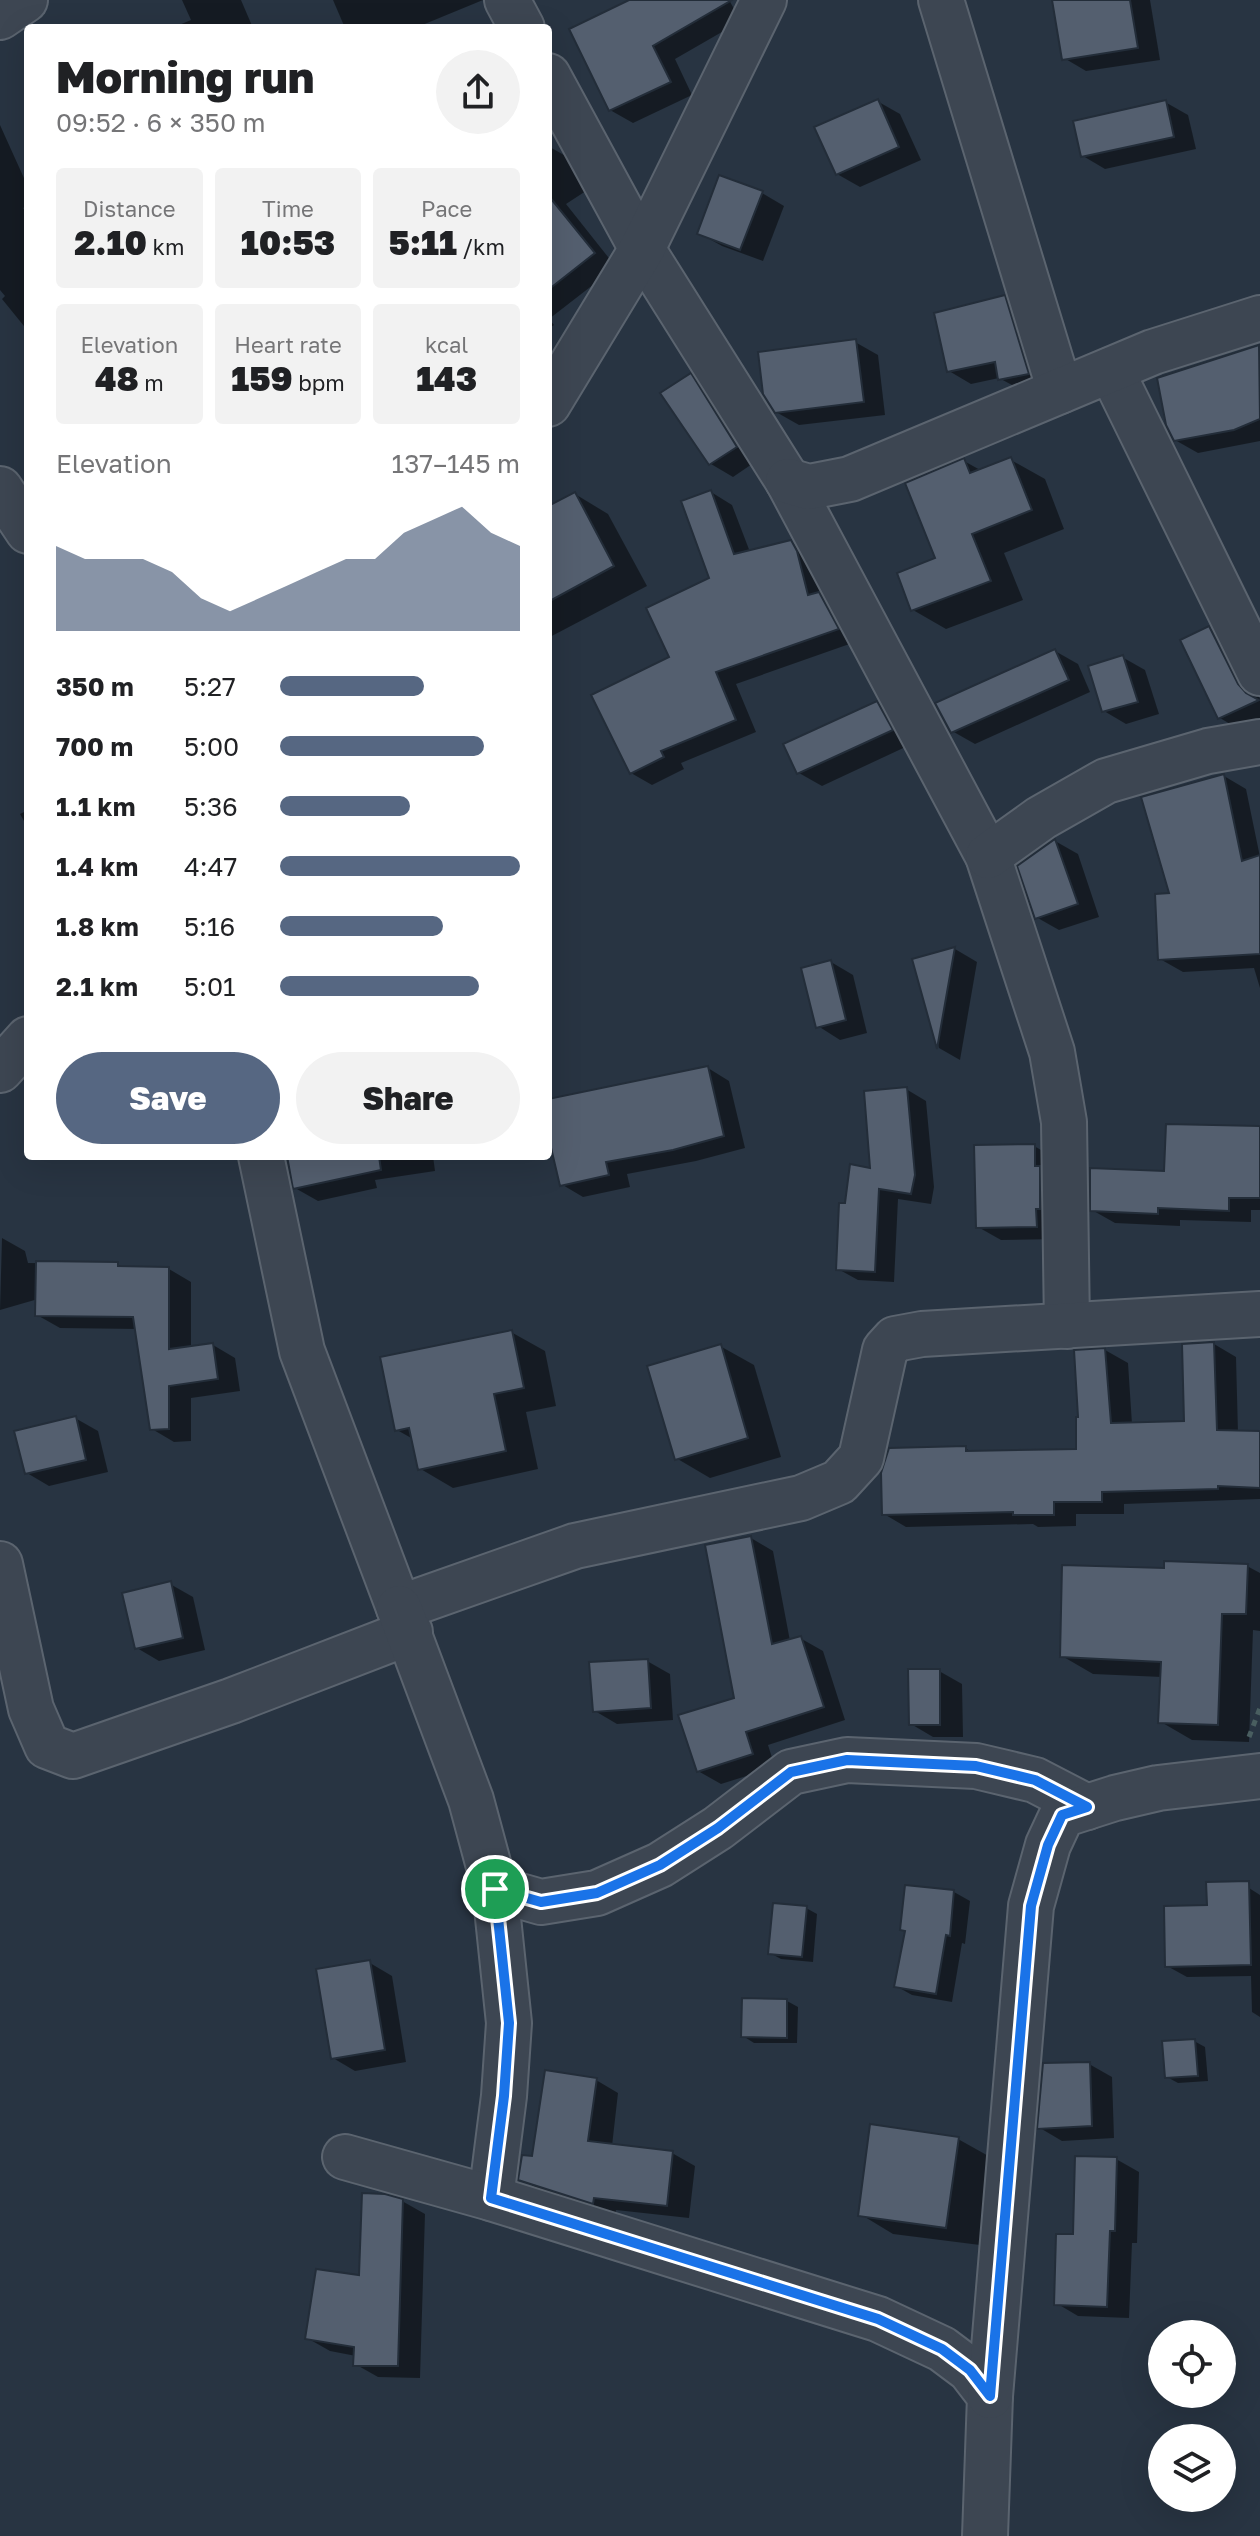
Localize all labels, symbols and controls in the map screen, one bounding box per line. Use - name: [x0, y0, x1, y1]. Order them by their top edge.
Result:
- text: Morning run: [56, 50, 314, 103]
- button: share: [436, 50, 520, 134]
- text: 09:52 · 6 × 350 m: [56, 107, 266, 138]
- text: Distance: [83, 195, 176, 222]
- text: Time: [262, 195, 314, 222]
- text: Pace: [421, 195, 472, 222]
- text: 2.10: [74, 222, 147, 262]
- text: 10:53: [241, 222, 335, 262]
- text: 5:11: [388, 222, 457, 262]
- text: km: [147, 233, 184, 260]
- text: /km: [457, 233, 505, 260]
- text: Elevation: [80, 331, 178, 358]
- text: Heart rate: [234, 331, 342, 358]
- text: kcal: [425, 331, 468, 358]
- text: 48: [95, 358, 139, 398]
- text: 159: [231, 358, 293, 398]
- text: 143: [416, 358, 477, 398]
- text: m: [139, 369, 164, 396]
- text: bpm: [293, 369, 345, 396]
- text: Elevation: [56, 448, 172, 479]
- text: 137–145 m: [392, 448, 520, 479]
- text: 350 m: [56, 671, 134, 702]
- text: 5:27: [184, 671, 236, 702]
- text: 700 m: [56, 731, 133, 762]
- text: 5:00: [184, 731, 239, 762]
- text: 1.1 km: [56, 791, 135, 822]
- text: 5:36: [184, 791, 238, 822]
- text: 1.4 km: [56, 851, 138, 882]
- text: 4:47: [184, 851, 237, 882]
- text: 1.8 km: [56, 911, 139, 942]
- text: 5:16: [184, 911, 235, 942]
- text: 2.1 km: [56, 971, 138, 1002]
- text: 5:01: [184, 971, 236, 1002]
- button: Save: [56, 1052, 280, 1144]
- button: Share: [296, 1052, 520, 1144]
- pin: [461, 1855, 529, 1923]
- icon: arrive: [473, 1867, 517, 1911]
- map controls: [1148, 2320, 1236, 2512]
- button: locate: [1148, 2320, 1236, 2408]
- button: layers: [1148, 2424, 1236, 2512]

